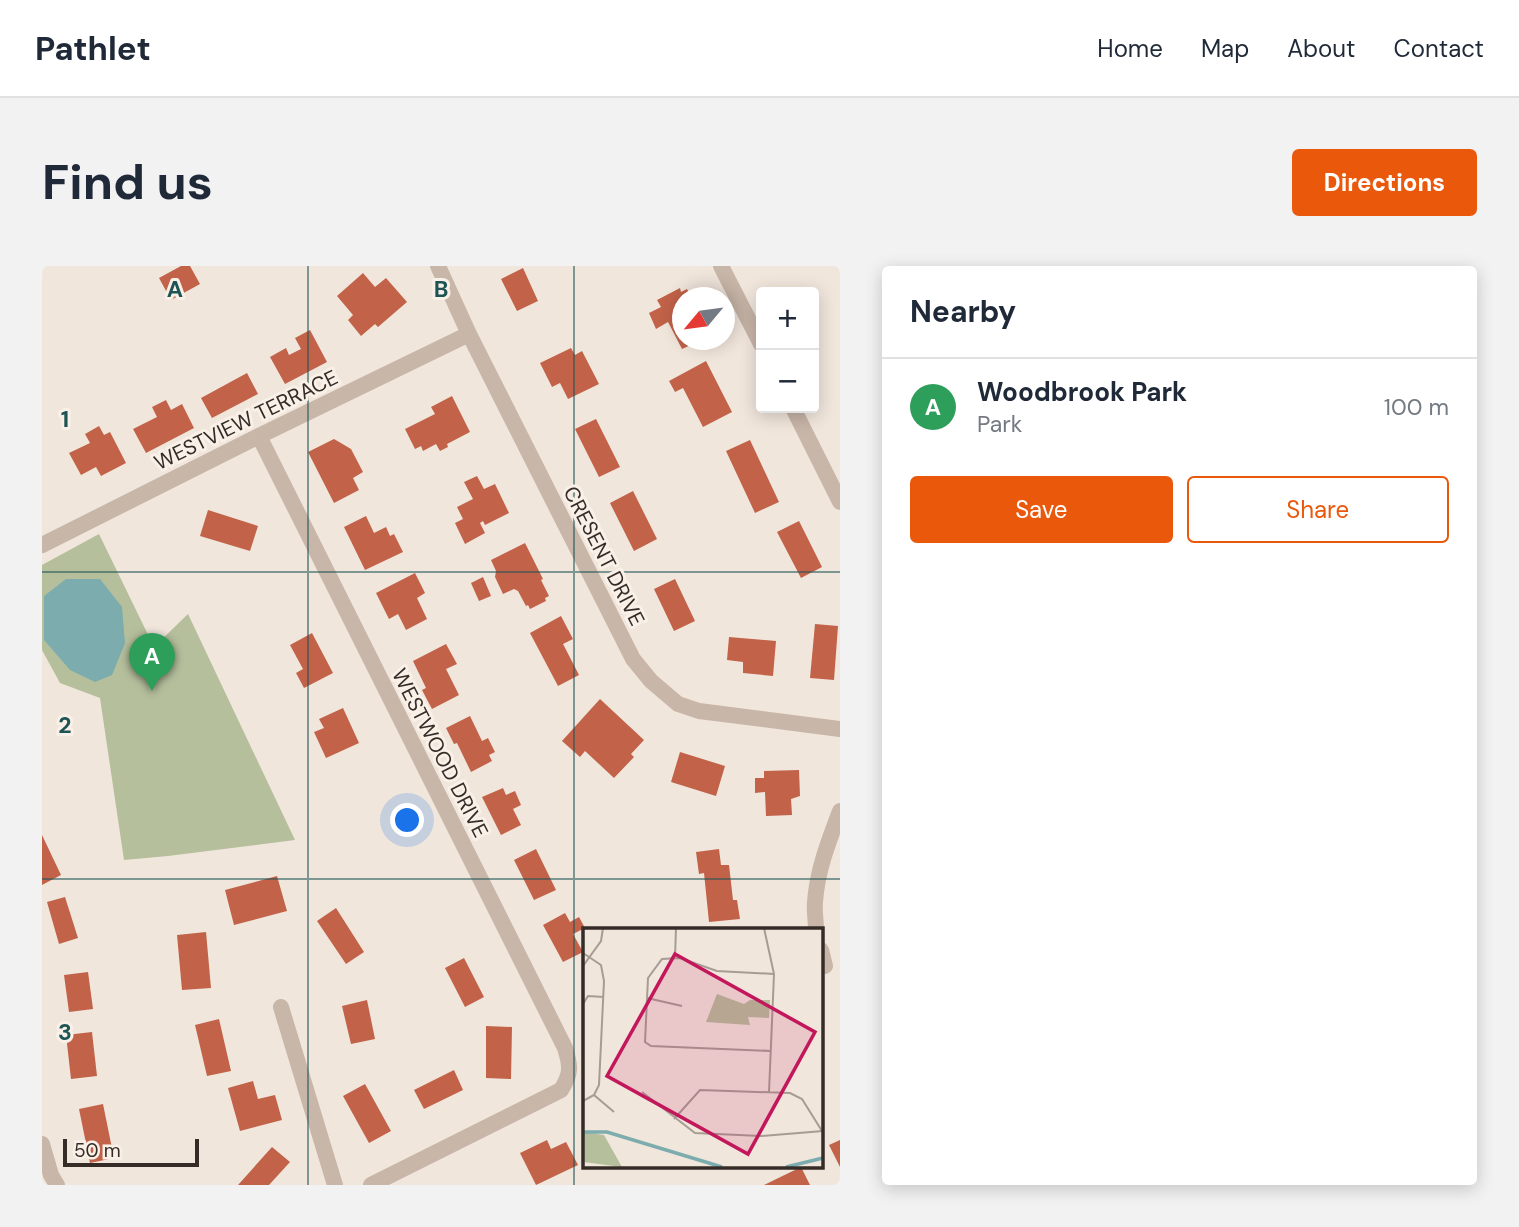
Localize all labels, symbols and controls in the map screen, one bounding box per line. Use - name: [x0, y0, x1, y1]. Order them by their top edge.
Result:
- text: Pathlet: [35, 27, 151, 70]
- text: Home: [1097, 33, 1163, 64]
- text: Map: [1201, 33, 1249, 64]
- text: About: [1287, 33, 1356, 64]
- text: Contact: [1394, 33, 1484, 64]
- button: Directions: [1292, 149, 1477, 216]
- text: Find us: [42, 150, 213, 214]
- text: A: [167, 274, 183, 304]
- text: B: [434, 274, 448, 304]
- north arrow: [672, 287, 735, 350]
- map controls: [756, 287, 819, 413]
- button: +: [756, 287, 819, 350]
- text: Nearby: [910, 292, 1016, 331]
- button: −: [756, 350, 819, 413]
- street label: WESTVIEW TERRACE: [149, 363, 343, 477]
- text: Woodbrook Park: [977, 375, 1187, 409]
- text: A: [925, 392, 941, 422]
- text: 100 m: [1384, 392, 1449, 422]
- text: 1: [61, 404, 69, 434]
- text: Park: [977, 409, 1022, 439]
- button: Save: [910, 476, 1173, 543]
- button: Share: [1187, 476, 1449, 543]
- street label: CRESENT DRIVE: [557, 481, 651, 631]
- pin: A: [129, 633, 175, 691]
- street label: WESTWOOD DRIVE: [385, 664, 495, 842]
- text: 2: [58, 710, 72, 740]
- your location: [390, 803, 424, 837]
- inset map: [583, 928, 822, 1168]
- text: 3: [58, 1017, 72, 1047]
- scale bar: [63, 1136, 200, 1168]
- text: 50 m: [74, 1138, 121, 1163]

